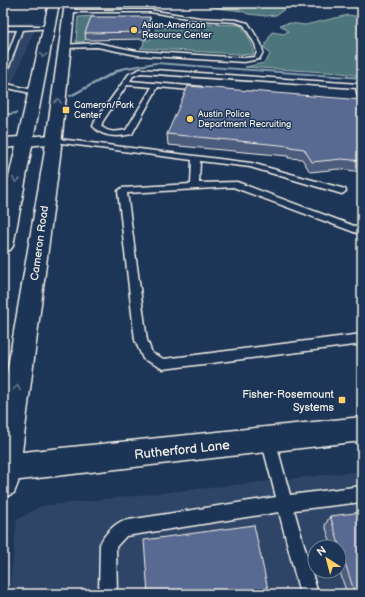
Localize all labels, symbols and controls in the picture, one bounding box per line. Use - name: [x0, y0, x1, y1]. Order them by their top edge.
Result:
- place label: Asian-American Resource Center: [142, 20, 212, 41]
- marker: Asian-American Resource Center: [129, 25, 139, 35]
- one-way arrow: [40, 52, 48, 58]
- one-way arrow: [53, 98, 62, 104]
- place label: Cameron/Park Center: [74, 100, 134, 121]
- marker: Cameron/Park Center: [61, 105, 71, 115]
- place label: Austin Police Department Recruiting: [198, 109, 291, 130]
- marker: Austin Police Department Recruiting: [185, 114, 195, 124]
- one-way arrow: [13, 177, 21, 183]
- street label: Cameron Road: [28, 205, 51, 281]
- one-way arrow: [12, 385, 21, 391]
- place label: Fisher-Rosemount Systems: [242, 388, 335, 414]
- marker: Fisher-Rosemount Systems: [337, 395, 347, 405]
- street label: Rutherford Lane: [134, 437, 231, 463]
- north arrow: [307, 539, 347, 579]
- text: N: [314, 544, 329, 559]

